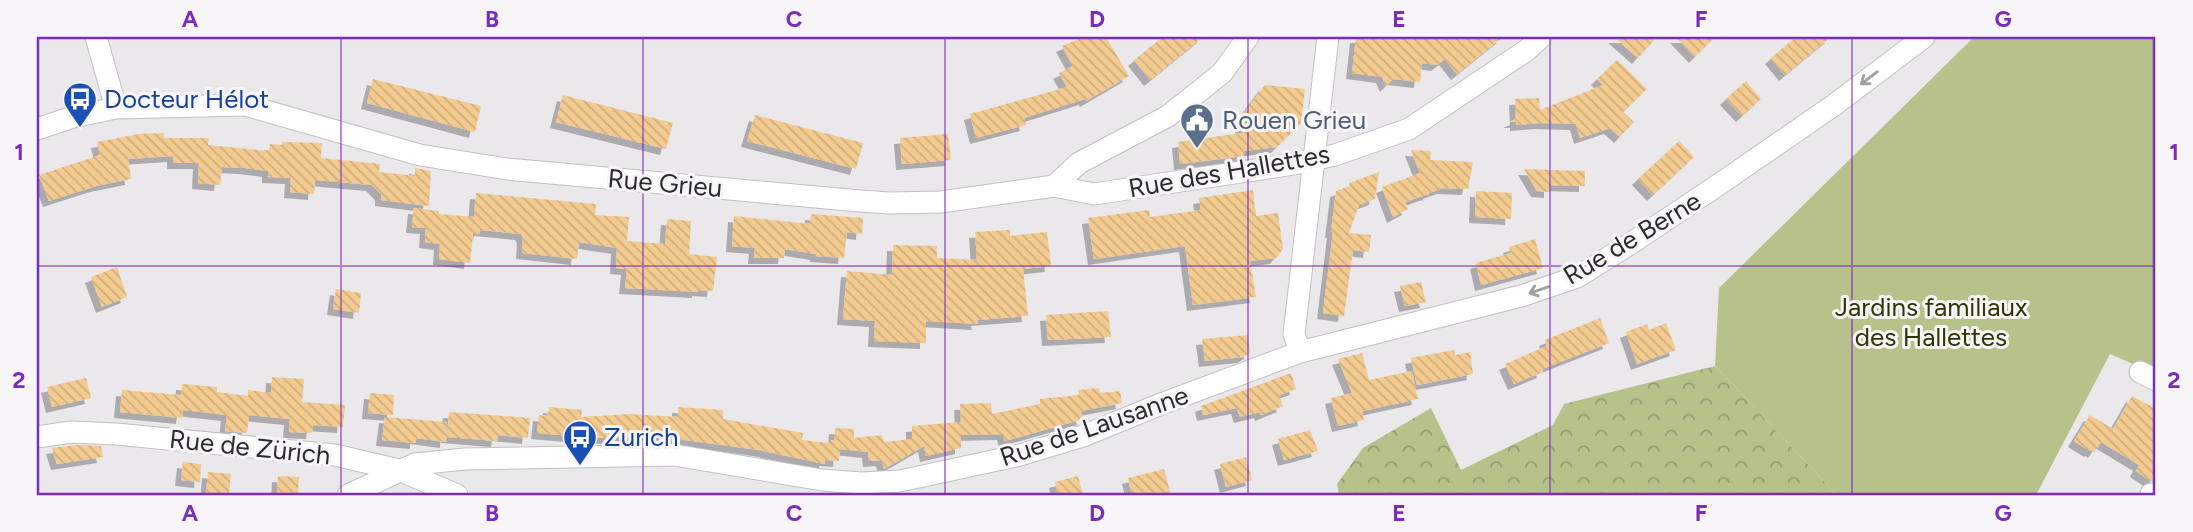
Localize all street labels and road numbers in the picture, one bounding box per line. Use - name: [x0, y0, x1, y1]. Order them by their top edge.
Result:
- street label: Rue des Hallettes: [1126, 138, 1332, 204]
- street label: Rue Grieu: [606, 162, 724, 204]
- street label: Rue de Berne: [1557, 184, 1707, 292]
- street label: Rue de Lausanne: [996, 379, 1192, 473]
- street label: Rue de Zürich: [168, 423, 332, 471]

